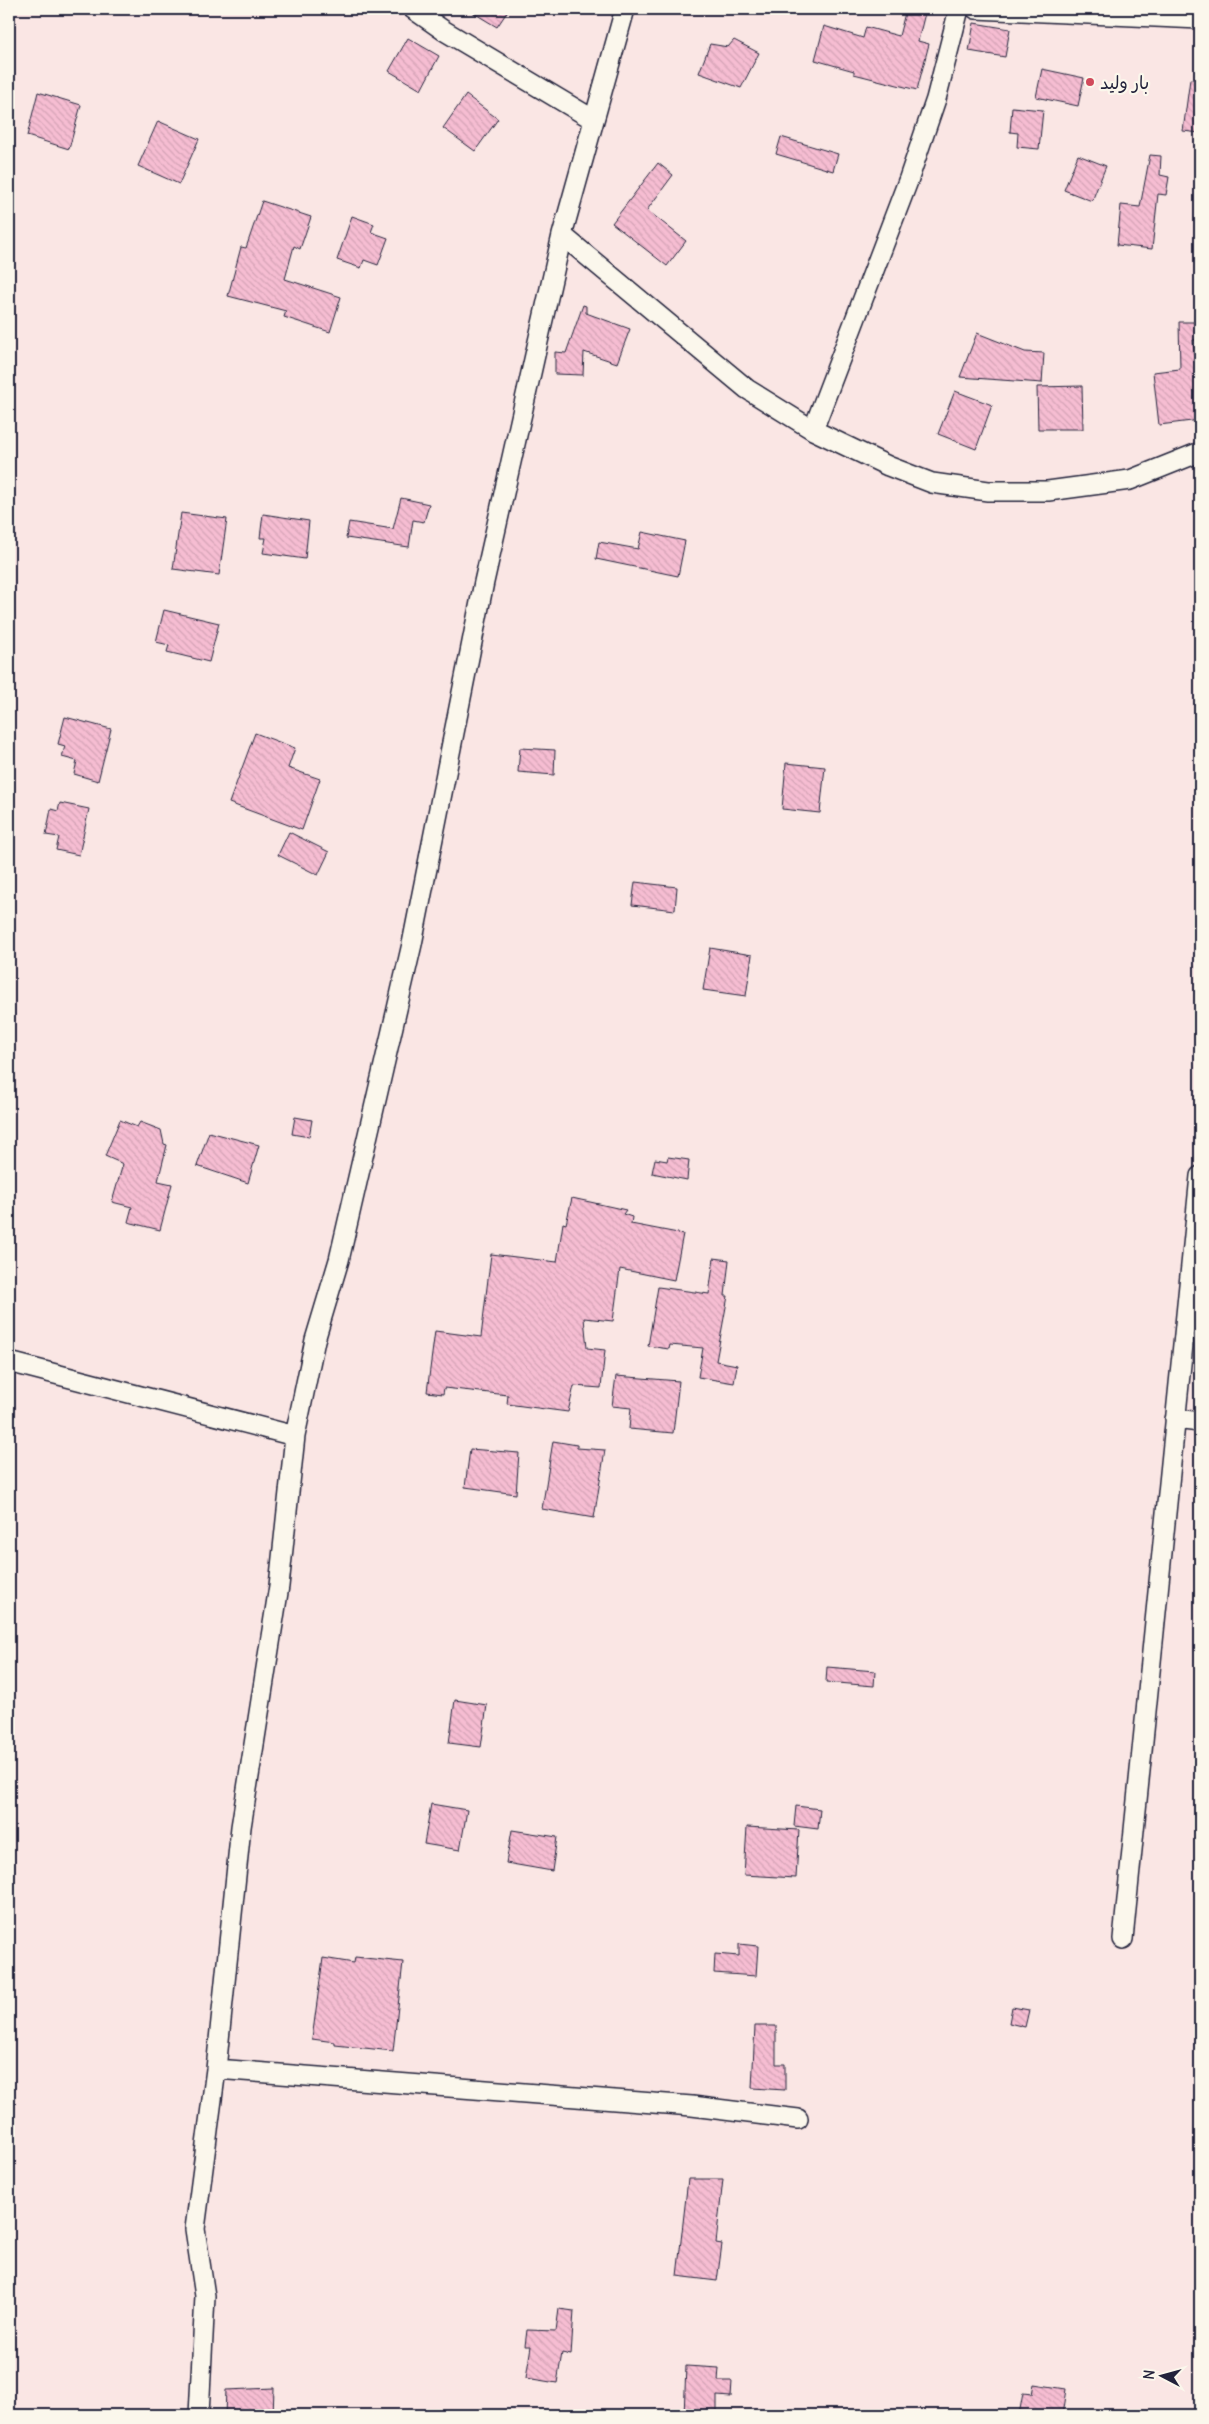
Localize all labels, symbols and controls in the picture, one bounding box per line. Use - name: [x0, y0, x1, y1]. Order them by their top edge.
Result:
- place label: بار وليد: [1100, 71, 1149, 94]
- marker: بار وليد: [1084, 76, 1096, 88]
- north arrow: [1136, 2352, 1186, 2402]
- text: N: [1140, 2369, 1159, 2380]

